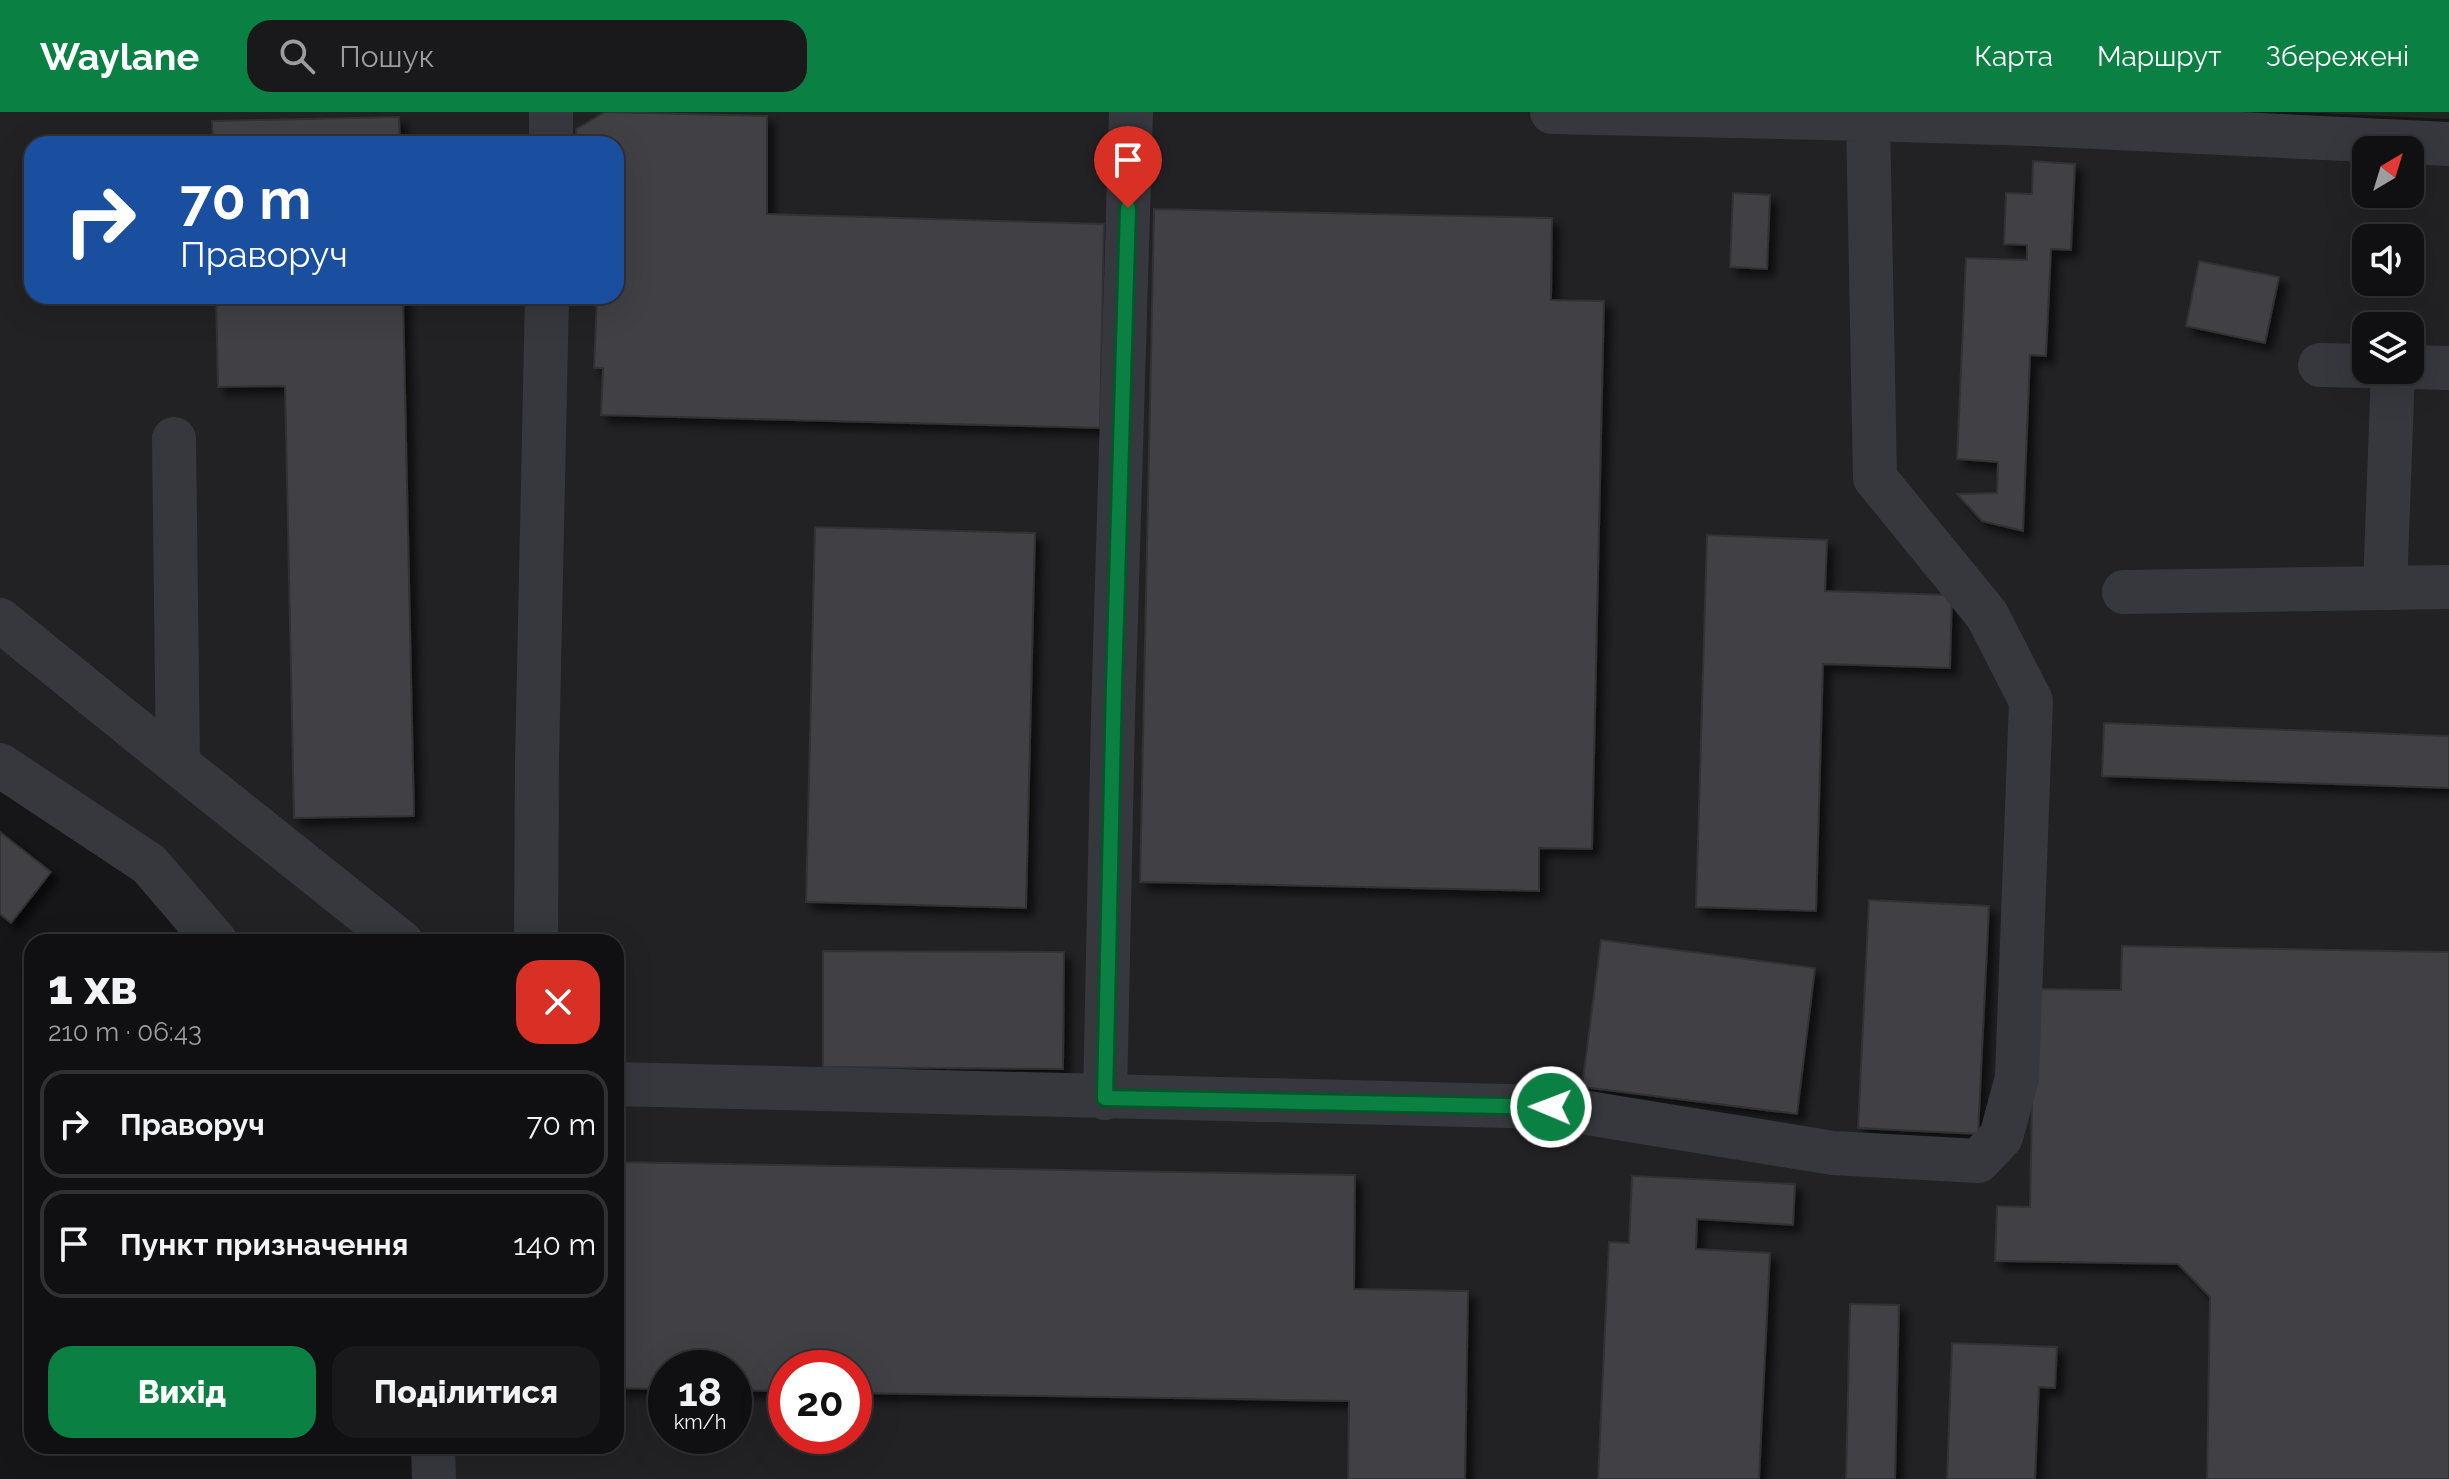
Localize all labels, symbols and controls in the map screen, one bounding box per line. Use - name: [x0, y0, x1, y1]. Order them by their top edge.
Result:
- search box: [247, 20, 807, 92]
- text: Waylane: [40, 34, 199, 79]
- icon: search: [275, 34, 319, 78]
- text: Пошук: [339, 39, 434, 74]
- text: Карта: [1974, 40, 2053, 73]
- text: Маршрут: [2097, 40, 2222, 73]
- text: Збережені: [2266, 40, 2409, 73]
- pin: [1094, 126, 1162, 208]
- north arrow: [2352, 136, 2424, 208]
- map controls: [2352, 136, 2424, 384]
- icon: arrive: [1106, 138, 1150, 182]
- text: 70 m: [180, 166, 311, 232]
- icon: right: [48, 168, 152, 272]
- button: sound: [2352, 224, 2424, 296]
- text: Праворуч: [180, 233, 348, 275]
- button: layers: [2352, 312, 2424, 384]
- text: 1 хв: [48, 959, 138, 1015]
- button: close: [516, 960, 600, 1044]
- text: 210 m · 06:43: [48, 1017, 202, 1047]
- position arrow: [1509, 1065, 1593, 1149]
- icon: right: [52, 1102, 96, 1146]
- text: Праворуч: [120, 1107, 265, 1142]
- text: 70 m: [526, 1107, 596, 1142]
- icon: arrive: [52, 1222, 96, 1266]
- text: Пункт призначення: [120, 1227, 408, 1262]
- text: 140 m: [513, 1227, 596, 1262]
- button: Вихід: [48, 1346, 316, 1438]
- button: Поділитися: [332, 1346, 600, 1438]
- speed limit sign: 20: [768, 1350, 872, 1454]
- text: 18: [678, 1368, 722, 1415]
- text: km/h: [674, 1410, 726, 1434]

